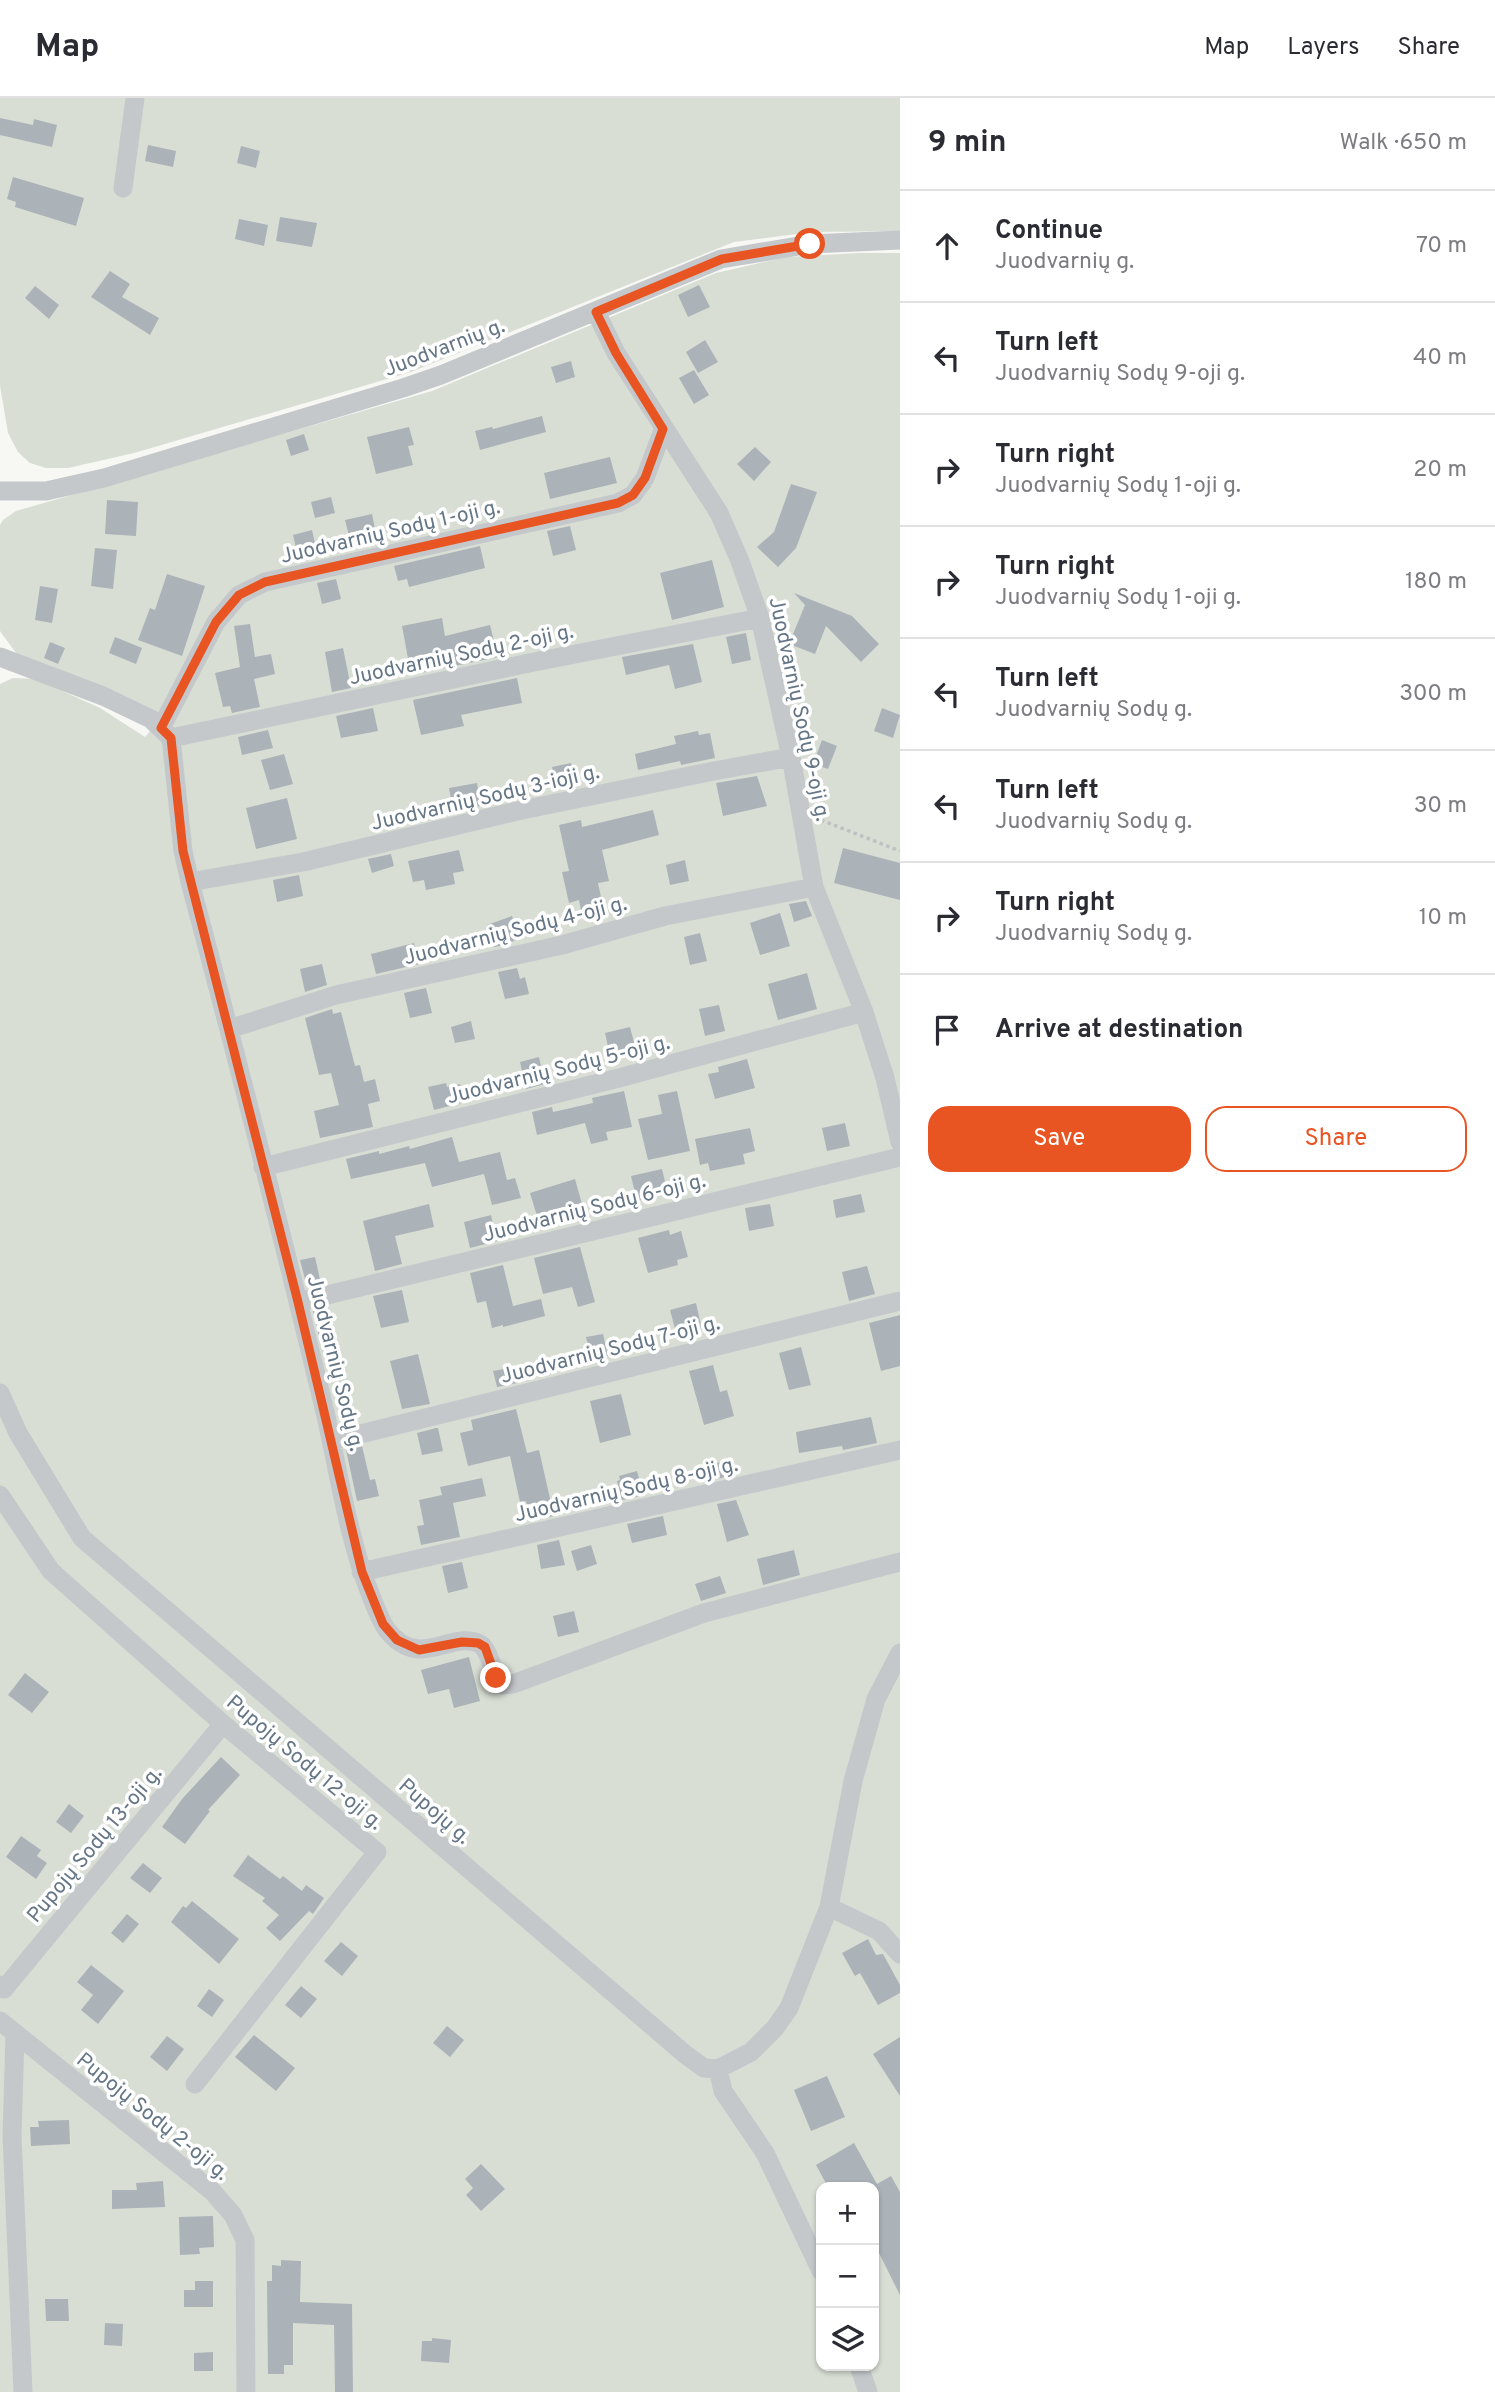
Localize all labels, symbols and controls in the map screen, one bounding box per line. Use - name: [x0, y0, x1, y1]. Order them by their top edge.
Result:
- text: Map: [35, 27, 99, 69]
- text: Map: [1204, 33, 1249, 63]
- text: Layers: [1287, 33, 1359, 63]
- text: Share: [1397, 33, 1460, 63]
- text: 9 min: [928, 125, 1006, 162]
- text: Walk · 650 m: [1339, 129, 1467, 158]
- text: Continue: [995, 215, 1103, 248]
- icon: ahead: [928, 227, 966, 265]
- route start: [794, 228, 825, 259]
- text: 70 m: [1416, 232, 1467, 261]
- text: Juodvarnių g.: [995, 248, 1134, 277]
- street label: Juodvarnių g.: [380, 313, 509, 384]
- text: Turn left: [995, 327, 1099, 360]
- icon: left: [928, 339, 966, 377]
- text: 40 m: [1413, 344, 1467, 373]
- text: Juodvarnių Sodų 9-oji g.: [995, 360, 1245, 389]
- text: Turn right: [995, 439, 1115, 472]
- icon: right: [928, 451, 966, 489]
- text: 20 m: [1413, 456, 1467, 485]
- text: Juodvarnių Sodų 1-oji g.: [995, 472, 1241, 501]
- street label: Juodvarnių Sodų 1-oji g.: [278, 494, 503, 571]
- text: Turn right: [995, 551, 1115, 584]
- icon: right: [928, 563, 966, 601]
- text: 180 m: [1405, 568, 1467, 597]
- text: Juodvarnių Sodų 1-oji g.: [995, 584, 1241, 613]
- street label: Juodvarnių Sodų 9-oji g.: [762, 595, 835, 824]
- street label: Juodvarnių Sodų 2-oji g.: [347, 618, 576, 692]
- text: Turn left: [995, 663, 1099, 696]
- icon: left: [928, 675, 966, 713]
- text: 300 m: [1399, 680, 1467, 709]
- text: Juodvarnių Sodų g.: [995, 696, 1192, 725]
- street label: Juodvarnių Sodų 3-ioji g.: [369, 759, 602, 838]
- text: Turn left: [995, 775, 1099, 808]
- icon: left: [928, 787, 966, 825]
- text: 30 m: [1414, 792, 1467, 821]
- text: Juodvarnių Sodų g.: [995, 808, 1192, 837]
- text: Turn right: [995, 887, 1115, 920]
- street label: Juodvarnių Sodų 4-oji g.: [401, 891, 630, 972]
- icon: right: [928, 899, 966, 937]
- text: 10 m: [1419, 904, 1467, 933]
- text: Juodvarnių Sodų g.: [995, 920, 1192, 949]
- icon: arrive: [928, 1011, 966, 1049]
- text: Arrive at destination: [995, 1014, 1243, 1047]
- street label: Juodvarnių Sodų 5-oji g.: [444, 1030, 673, 1111]
- button: Save: [928, 1106, 1191, 1172]
- button: Share: [1205, 1106, 1467, 1172]
- street label: Juodvarnių Sodų 6-oji g.: [480, 1168, 708, 1249]
- street label: Juodvarnių Sodų g.: [300, 1273, 369, 1454]
- street label: Juodvarnių Sodų 7-oji g.: [498, 1310, 723, 1391]
- street label: Juodvarnių Sodų 8-oji g.: [512, 1452, 741, 1529]
- route end: [480, 1662, 511, 1693]
- street label: Pupojų Sodų 12-oji g.: [220, 1690, 388, 1837]
- street label: Pupojų Sodų 13-oji g.: [22, 1761, 169, 1929]
- street label: Pupojų g.: [392, 1773, 476, 1851]
- street label: Pupojų Sodų 2-oji g.: [70, 2047, 234, 2187]
- map controls: [816, 2182, 879, 2371]
- button: +: [816, 2182, 879, 2245]
- button: −: [816, 2245, 879, 2308]
- button: layers: [816, 2308, 879, 2371]

